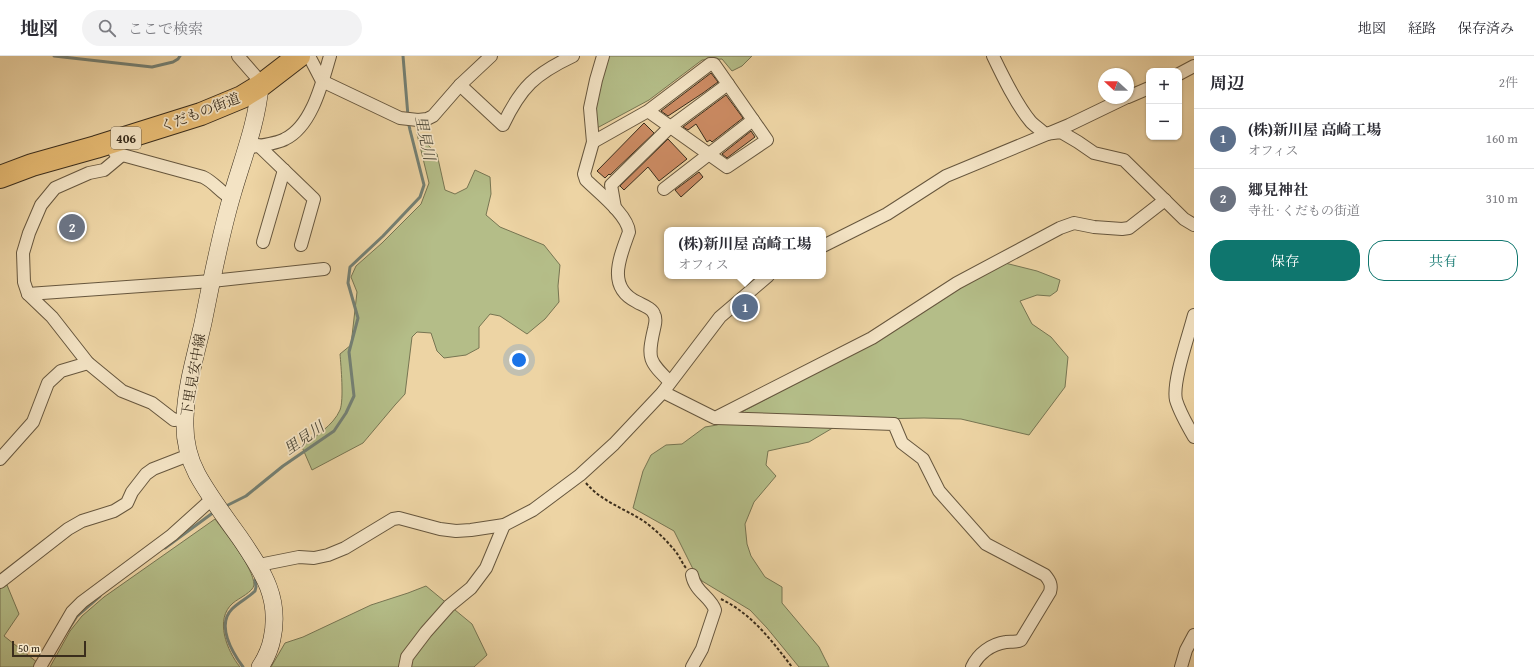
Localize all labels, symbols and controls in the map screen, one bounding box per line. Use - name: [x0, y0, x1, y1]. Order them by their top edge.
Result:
- search box: [82, 10, 362, 46]
- text: 地図: [20, 14, 58, 42]
- icon: search: [96, 17, 118, 39]
- text: ここで検索: [128, 18, 203, 39]
- text: 地図: [1358, 18, 1386, 38]
- text: 経路: [1408, 18, 1436, 38]
- text: 保存済み: [1458, 18, 1514, 38]
- north arrow: [1098, 68, 1134, 104]
- map controls: [1146, 68, 1182, 140]
- button: +: [1146, 68, 1182, 104]
- text: 周辺: [1210, 70, 1244, 95]
- text: 2件: [1499, 73, 1518, 92]
- street label: くだもの街道: [157, 88, 243, 136]
- button: −: [1146, 104, 1182, 140]
- water label: 里見川: [411, 114, 441, 164]
- text: (株)新川屋 高崎工場: [1248, 119, 1381, 140]
- road number: 406: [111, 127, 141, 149]
- text: 1: [1220, 129, 1226, 148]
- text: 160 m: [1486, 129, 1518, 148]
- text: オフィス: [1248, 141, 1299, 160]
- text: 郷見神社: [1248, 179, 1308, 200]
- text: 2: [1220, 189, 1226, 208]
- text: 310 m: [1486, 189, 1518, 208]
- text: 寺社 · くだもの街道: [1248, 201, 1360, 220]
- pin: 2: [59, 212, 85, 242]
- popup: [664, 227, 826, 279]
- text: (株)新川屋 高崎工場: [678, 233, 812, 254]
- button: 保存: [1210, 240, 1360, 281]
- button: 共有: [1368, 240, 1518, 281]
- text: オフィス: [678, 255, 729, 274]
- pin: 1: [732, 292, 758, 322]
- street label: 下里見安中線: [176, 332, 210, 418]
- your location: [509, 350, 529, 370]
- water label: 里見川: [279, 415, 330, 459]
- scale bar: [12, 639, 86, 658]
- text: 50 m: [18, 640, 40, 656]

